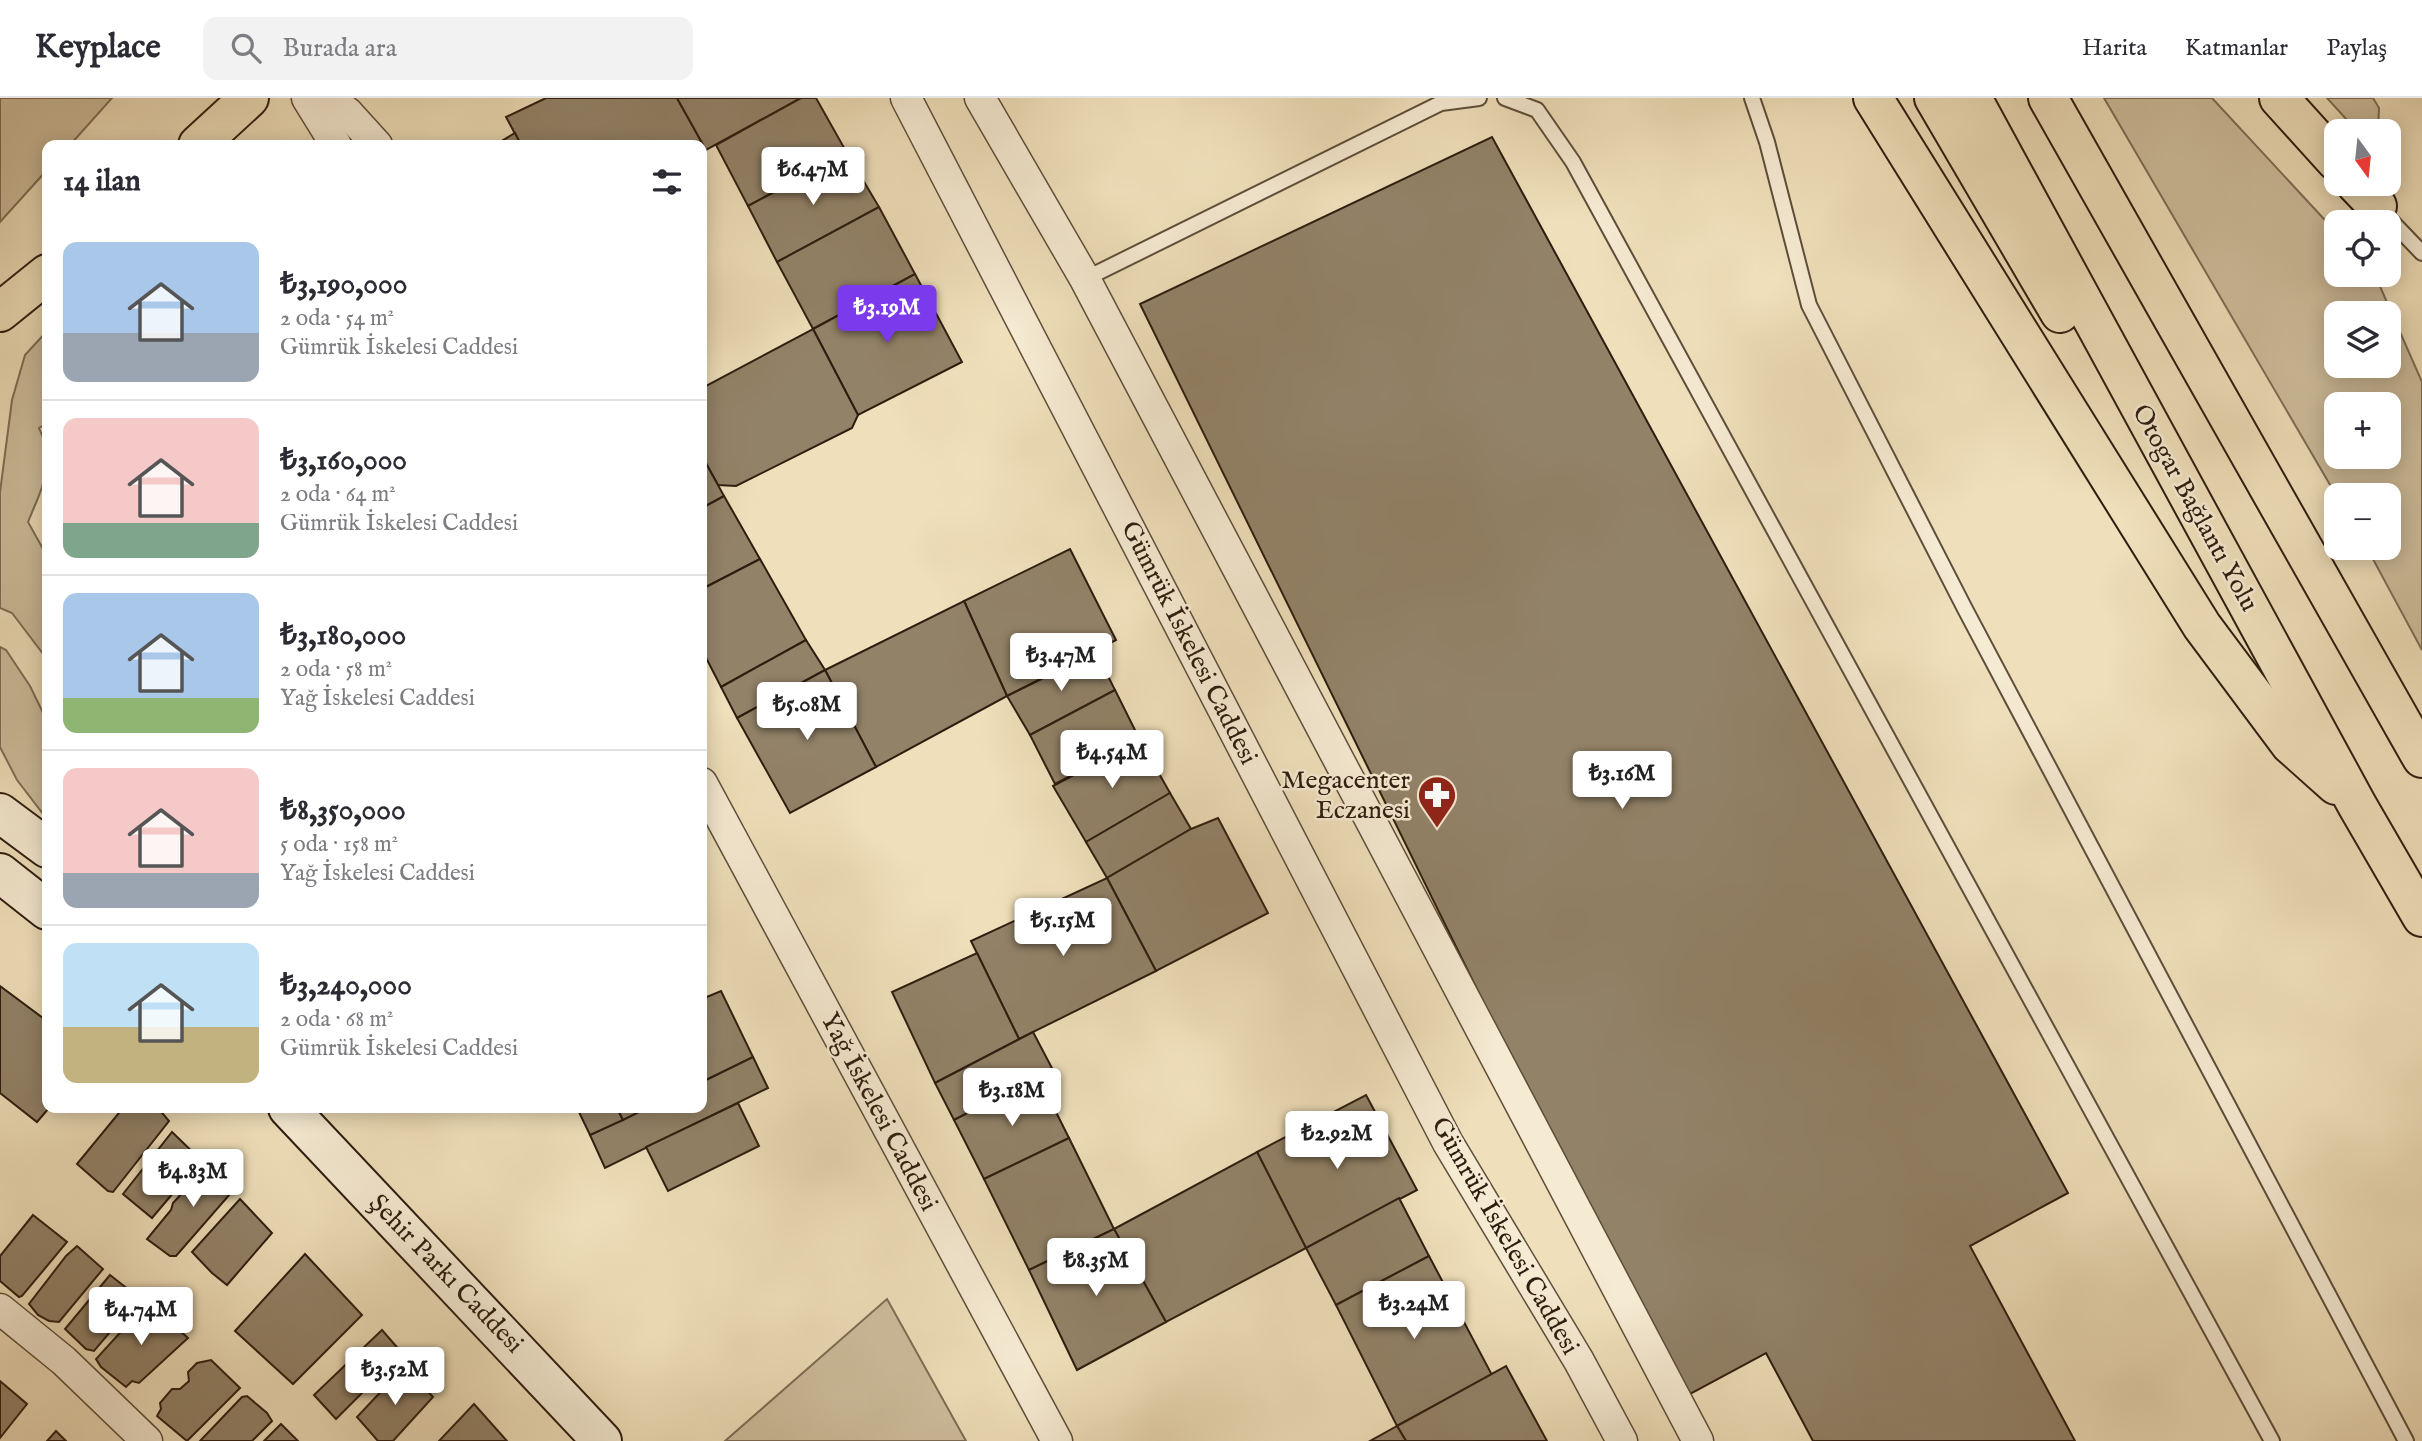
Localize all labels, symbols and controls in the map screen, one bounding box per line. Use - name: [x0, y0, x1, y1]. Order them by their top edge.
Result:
- search box: [203, 17, 693, 80]
- text: Keyplace: [35, 27, 161, 69]
- icon: search: [227, 29, 265, 67]
- text: Burada ara: [283, 32, 397, 65]
- text: Harita: [2082, 33, 2147, 64]
- text: Katmanlar: [2185, 33, 2288, 64]
- text: Paylaş: [2326, 33, 2387, 64]
- north arrow: [2324, 119, 2401, 196]
- map controls: [2324, 119, 2401, 560]
- pin: ₺6.47M: [756, 148, 870, 207]
- text: ₺6.47M: [778, 155, 848, 184]
- text: 14 ilan: [63, 163, 141, 201]
- icon: filters: [648, 163, 686, 201]
- button: locate: [2324, 210, 2401, 287]
- text: ₺3,190,000: [280, 266, 408, 304]
- icon: home: [119, 270, 203, 354]
- pin: ₺3.19M: [830, 286, 944, 345]
- text: ₺3.19M: [854, 293, 920, 322]
- button: layers: [2324, 301, 2401, 378]
- text: 2 oda · 54 m²: [280, 304, 394, 333]
- text: Gümrük İskelesi Caddesi: [280, 333, 518, 362]
- button: +: [2324, 392, 2401, 469]
- street label: Otogar Bağlantı Yolu: [2124, 399, 2266, 617]
- text: ₺3,160,000: [280, 442, 407, 480]
- icon: home: [119, 446, 203, 530]
- text: 2 oda · 64 m²: [280, 480, 396, 509]
- button: −: [2324, 483, 2401, 560]
- text: Gümrük İskelesi Caddesi: [280, 509, 518, 538]
- street label: Gümrük İskelesi Caddesi: [1113, 516, 1265, 770]
- text: ₺3,180,000: [280, 617, 406, 655]
- icon: home: [119, 621, 203, 705]
- pin: ₺3.47M: [1004, 634, 1118, 693]
- text: ₺3.47M: [1026, 641, 1096, 670]
- text: 2 oda · 58 m²: [280, 655, 392, 684]
- pin: ₺5.08M: [750, 682, 864, 742]
- text: Yağ İskelesi Caddesi: [280, 684, 475, 713]
- text: ₺5.08M: [773, 690, 841, 719]
- pin: ₺4.54M: [1055, 730, 1169, 790]
- text: ₺4.54M: [1076, 738, 1148, 767]
- pin: ₺3.16M: [1565, 752, 1679, 811]
- text: ₺3.16M: [1589, 759, 1655, 788]
- place label: Megacenter Eczanesi: [1281, 764, 1410, 827]
- pharmacy icon: Megacenter Eczanesi: [1416, 774, 1458, 829]
- text: ₺8,350,000: [280, 792, 406, 830]
- icon: home: [119, 796, 203, 880]
- text: 5 oda · 158 m²: [280, 830, 398, 859]
- text: Yağ İskelesi Caddesi: [280, 859, 475, 888]
- pin: ₺5.15M: [1006, 898, 1120, 958]
- text: ₺5.15M: [1031, 906, 1095, 935]
- text: ₺3,240,000: [280, 967, 412, 1005]
- icon: home: [119, 971, 203, 1055]
- text: 2 oda · 68 m²: [280, 1005, 393, 1034]
- street label: Yağ İskelesi Caddesi: [813, 1007, 945, 1217]
- text: Gümrük İskelesi Caddesi: [280, 1034, 518, 1063]
- pin: ₺3.18M: [955, 1068, 1069, 1128]
- text: ₺3.18M: [979, 1076, 1045, 1105]
- street label: Gümrük İskelesi Caddesi: [1423, 1111, 1587, 1361]
- pin: ₺2.92M: [1280, 1112, 1394, 1171]
- text: ₺2.92M: [1301, 1119, 1373, 1148]
- pin: ₺4.83M: [136, 1150, 250, 1209]
- text: ₺4.83M: [158, 1157, 228, 1186]
- street label: Şehir Parkı Caddesi: [362, 1187, 530, 1361]
- pin: ₺8.35M: [1039, 1238, 1153, 1298]
- text: ₺8.35M: [1063, 1246, 1129, 1275]
- pin: ₺3.24M: [1357, 1282, 1471, 1341]
- pin: ₺4.74M: [84, 1288, 198, 1347]
- text: ₺3.24M: [1379, 1289, 1449, 1318]
- text: ₺4.74M: [105, 1295, 177, 1324]
- pin: ₺3.52M: [338, 1348, 452, 1407]
- text: ₺3.52M: [361, 1355, 429, 1384]

